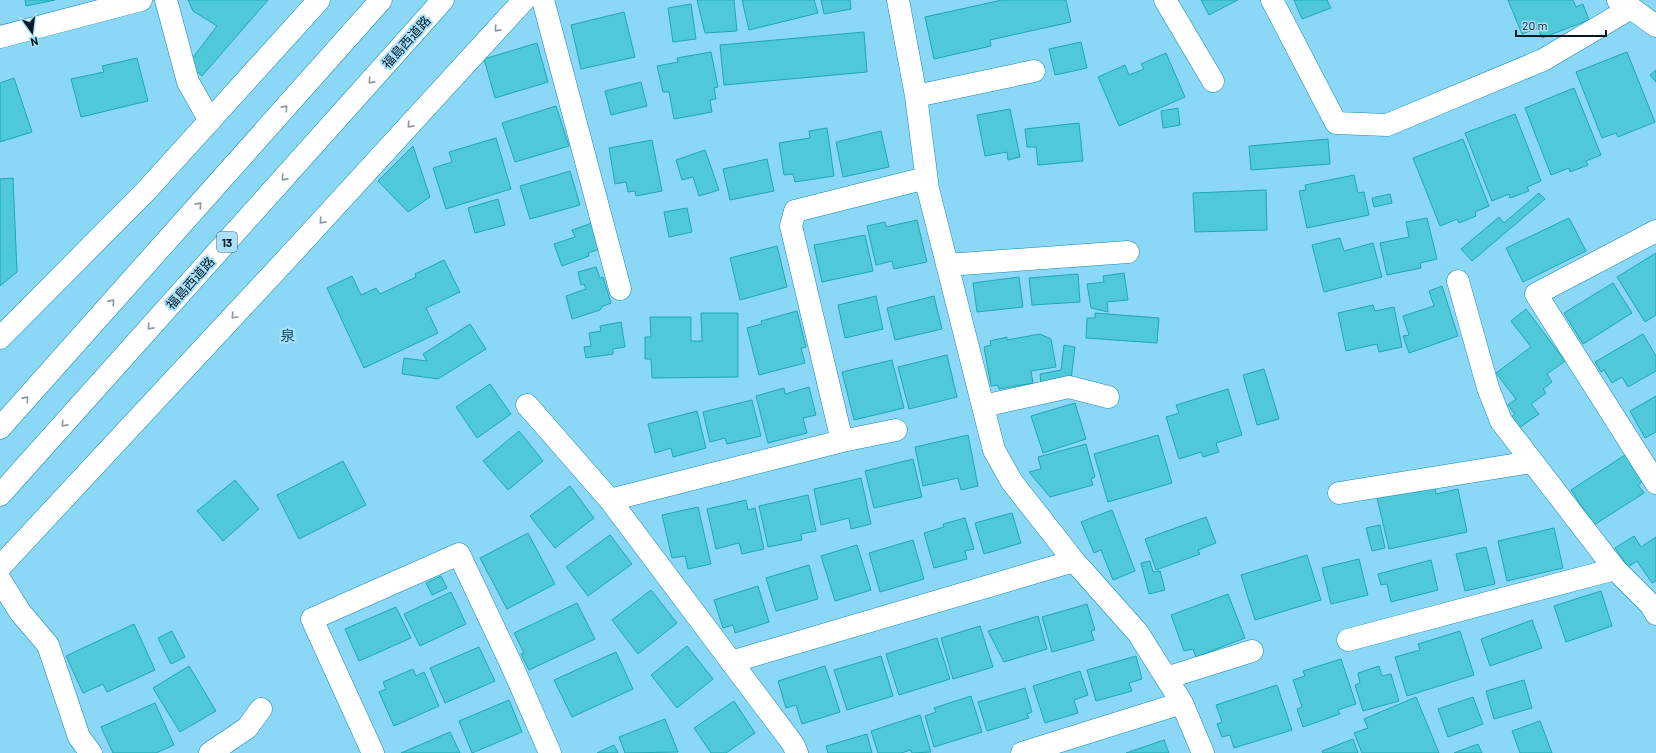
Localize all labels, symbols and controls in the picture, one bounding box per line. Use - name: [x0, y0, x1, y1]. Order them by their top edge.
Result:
- north arrow: [12, 12, 52, 52]
- street label: 福島西道路: [378, 12, 434, 72]
- scale bar: [1516, 12, 1606, 38]
- text: 20 m: [1522, 18, 1548, 32]
- one-way arrow: [494, 24, 502, 32]
- text: N: [29, 35, 40, 49]
- one-way arrow: [368, 76, 375, 84]
- one-way arrow: [281, 105, 288, 112]
- one-way arrow: [407, 120, 414, 128]
- one-way arrow: [281, 173, 288, 181]
- one-way arrow: [194, 202, 201, 209]
- one-way arrow: [319, 216, 327, 224]
- road number: 13: [217, 232, 237, 252]
- street label: 福島西道路: [162, 253, 218, 313]
- one-way arrow: [108, 299, 115, 307]
- one-way arrow: [231, 311, 238, 319]
- one-way arrow: [148, 322, 155, 330]
- district label: 泉: [280, 326, 296, 344]
- one-way arrow: [21, 396, 29, 404]
- one-way arrow: [61, 419, 68, 426]

